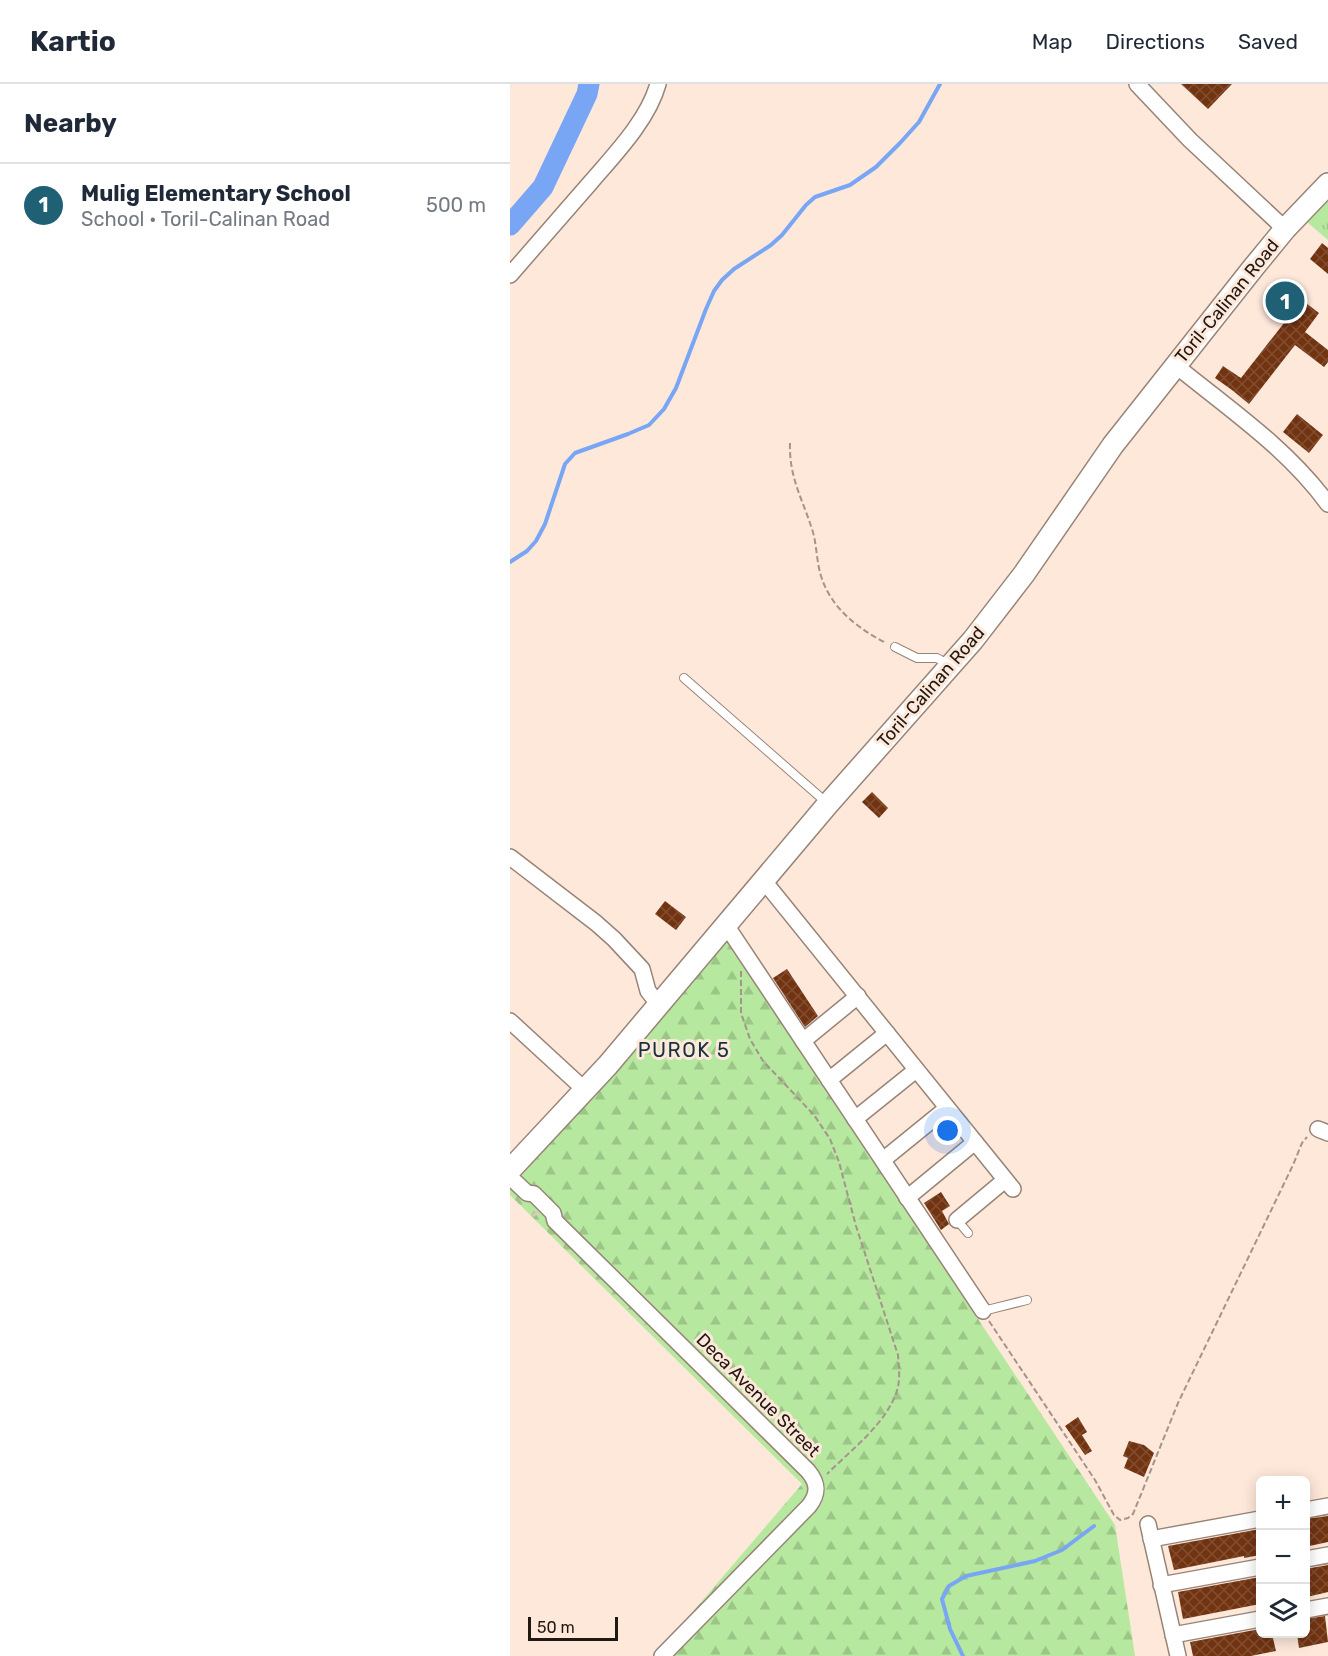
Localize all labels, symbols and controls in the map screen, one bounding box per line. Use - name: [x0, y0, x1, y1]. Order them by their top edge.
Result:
- text: Kartio: [30, 25, 116, 58]
- text: Map: [1032, 29, 1073, 54]
- text: Directions: [1106, 29, 1205, 54]
- text: Saved: [1238, 29, 1298, 54]
- text: Nearby: [24, 108, 117, 139]
- text: Mulig Elementary School: [81, 180, 351, 207]
- text: 1: [39, 193, 48, 217]
- text: 500 m: [426, 193, 486, 217]
- text: School · Toril-Calinan Road: [81, 207, 330, 231]
- street label: Toril-Calinan Road: [1170, 235, 1284, 367]
- pin: 1: [1266, 278, 1304, 324]
- street label: Toril-Calinan Road: [873, 622, 989, 752]
- district label: PUROK 5: [638, 1038, 730, 1062]
- your location: [933, 1116, 962, 1145]
- street label: Deca Avenue Street: [692, 1329, 824, 1461]
- map controls: [1256, 1476, 1310, 1638]
- button: +: [1256, 1476, 1310, 1530]
- button: −: [1256, 1530, 1310, 1584]
- button: layers: [1256, 1584, 1310, 1638]
- scale bar: [528, 1614, 618, 1642]
- text: 50 m: [537, 1618, 575, 1637]

